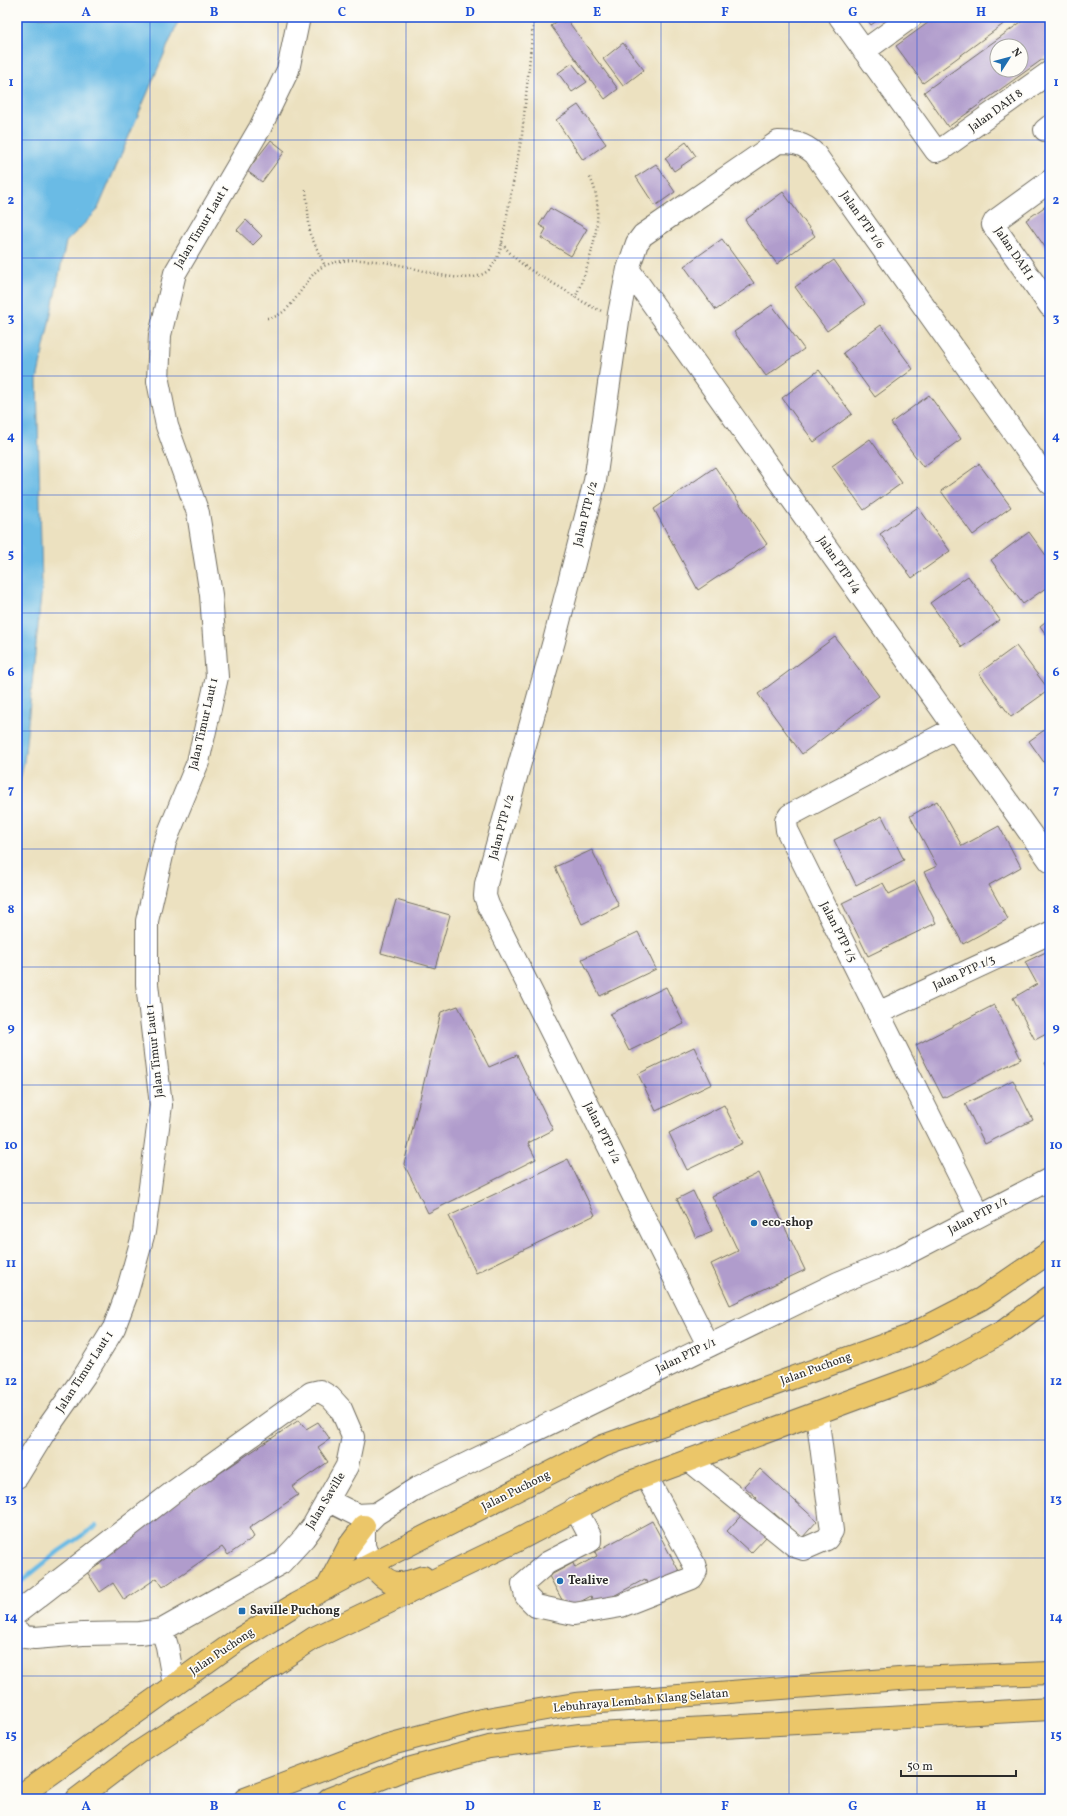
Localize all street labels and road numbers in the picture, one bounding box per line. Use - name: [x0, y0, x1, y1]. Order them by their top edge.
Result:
- street label: Jalan DAH 8: [966, 86, 1026, 136]
- street label: Jalan Timur Laut 1: [171, 182, 233, 272]
- street label: Jalan PTP 1/6: [836, 188, 888, 252]
- street label: Jalan DAH 1: [990, 224, 1038, 284]
- street label: Jalan PTP 1/2: [570, 480, 602, 548]
- street label: Jalan PTP 1/4: [813, 533, 865, 597]
- street label: Jalan Timur Laut 1: [186, 676, 222, 772]
- street label: Jalan PTP 1/2: [486, 793, 518, 861]
- street label: Jalan PTP 1/5: [816, 899, 860, 965]
- street label: Jalan PTP 1/3: [930, 952, 998, 994]
- street label: Jalan Timur Laut 1: [142, 1003, 168, 1099]
- street label: Jalan PTP 1/2: [580, 1100, 624, 1166]
- street label: Jalan PTP 1/1: [945, 1194, 1011, 1238]
- street label: Jalan Timur Laut 1: [53, 1328, 117, 1416]
- street label: Jalan PTP 1/1: [653, 1334, 719, 1378]
- street label: Jalan Puchong: [778, 1349, 854, 1389]
- street label: Jalan Puchong: [479, 1467, 553, 1515]
- street label: Jalan Saville: [303, 1469, 350, 1533]
- street label: Jalan Puchong: [187, 1624, 257, 1680]
- street label: Lebuhraya Lembah Klang Selatan: [553, 1685, 729, 1717]

